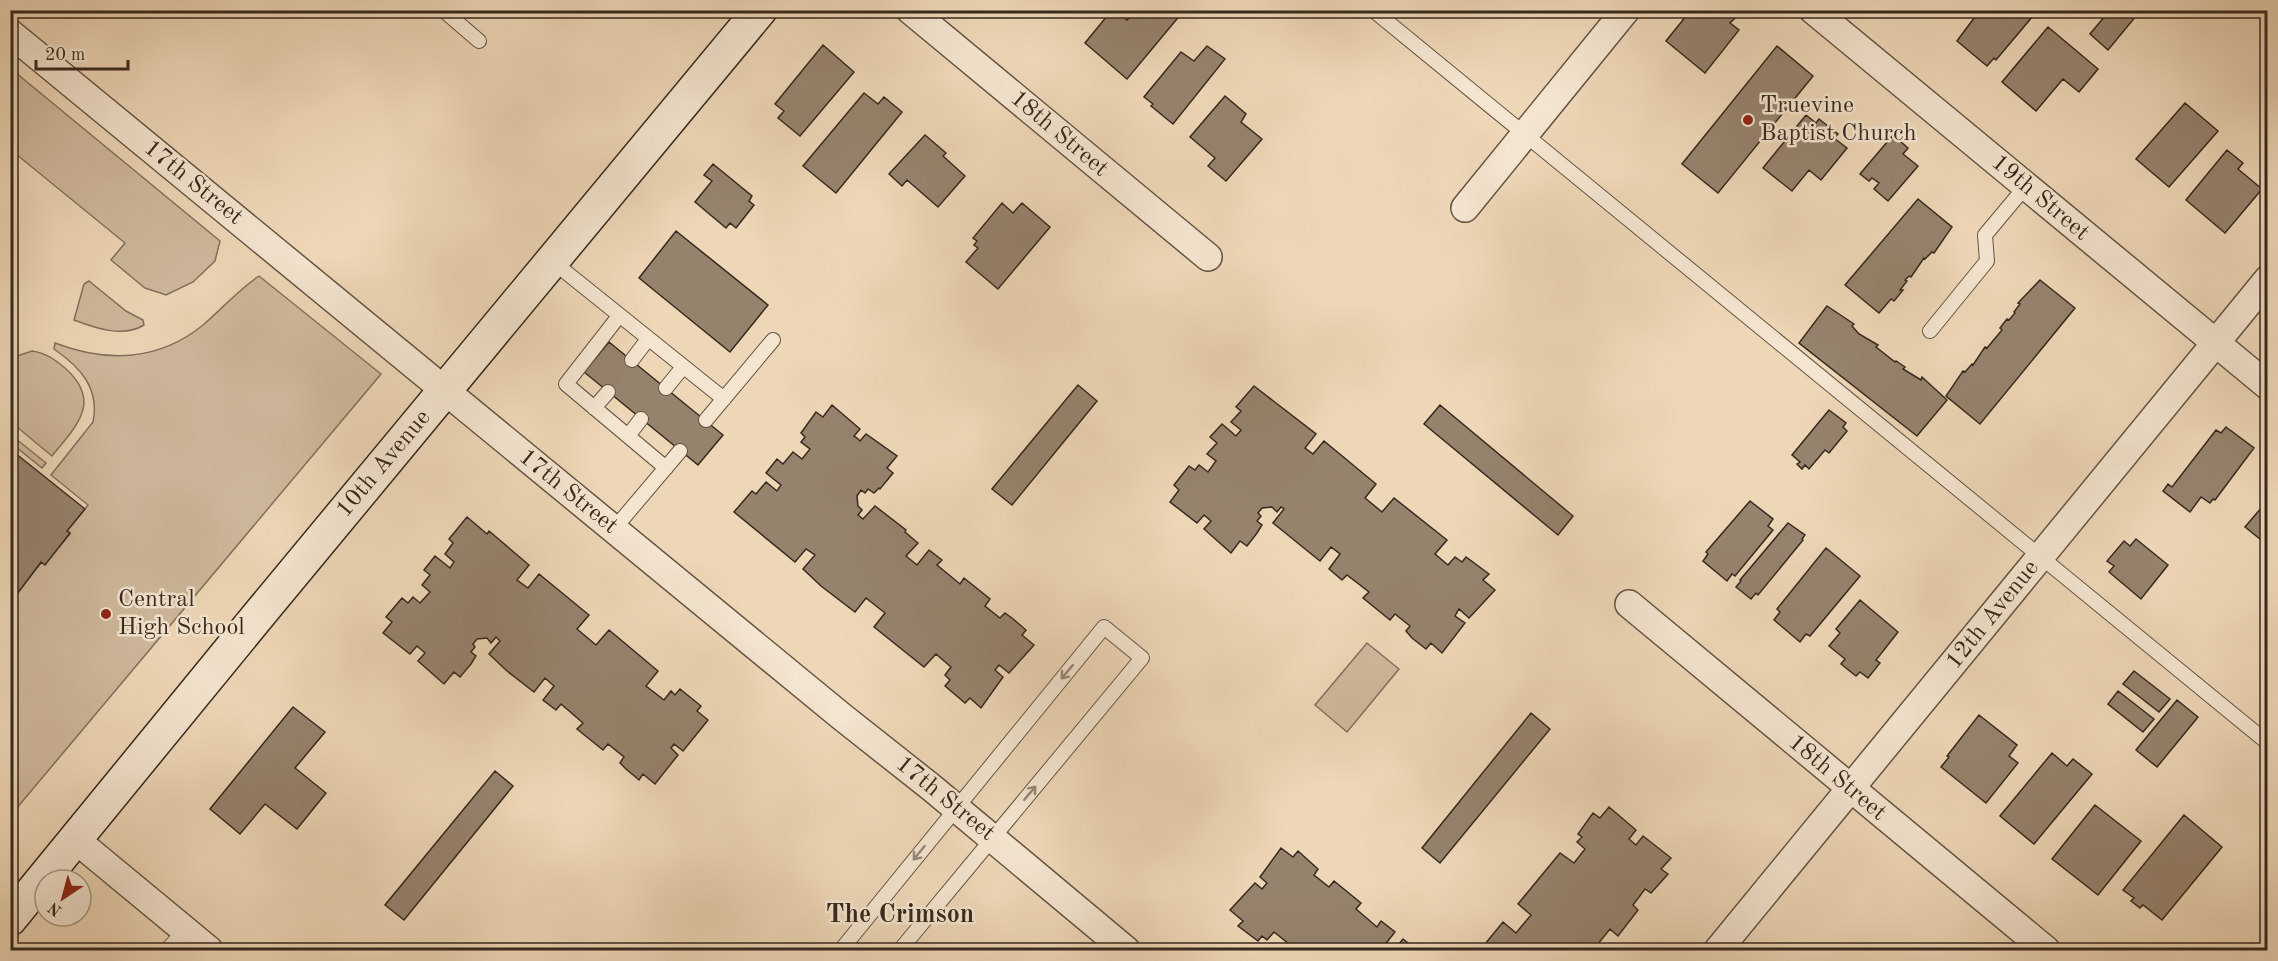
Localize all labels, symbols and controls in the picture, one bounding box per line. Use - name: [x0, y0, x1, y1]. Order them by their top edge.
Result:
- scale bar: [36, 33, 128, 71]
- text: 20 m: [45, 46, 85, 64]
- street label: 18th Street: [1005, 86, 1113, 182]
- place label: Truevine Baptist Church: [1760, 94, 1917, 146]
- marker: Truevine Baptist Church: [1741, 113, 1755, 127]
- street label: 17th Street: [139, 136, 247, 230]
- street label: 19th Street: [1986, 150, 2094, 246]
- street label: 10th Avenue: [332, 406, 436, 522]
- street label: 17th Street: [514, 445, 622, 539]
- street label: 12th Avenue: [1942, 556, 2044, 674]
- place label: Central High School: [118, 588, 245, 640]
- marker: Central High School: [99, 607, 113, 621]
- one-way arrow: [1060, 664, 1074, 679]
- street label: 18th Street: [1783, 730, 1891, 826]
- street label: 17th Street: [891, 752, 999, 846]
- one-way arrow: [1023, 786, 1037, 801]
- one-way arrow: [912, 845, 925, 861]
- north arrow: [33, 868, 93, 928]
- text: N: [45, 898, 65, 919]
- district label: The Crimson: [826, 902, 974, 928]

